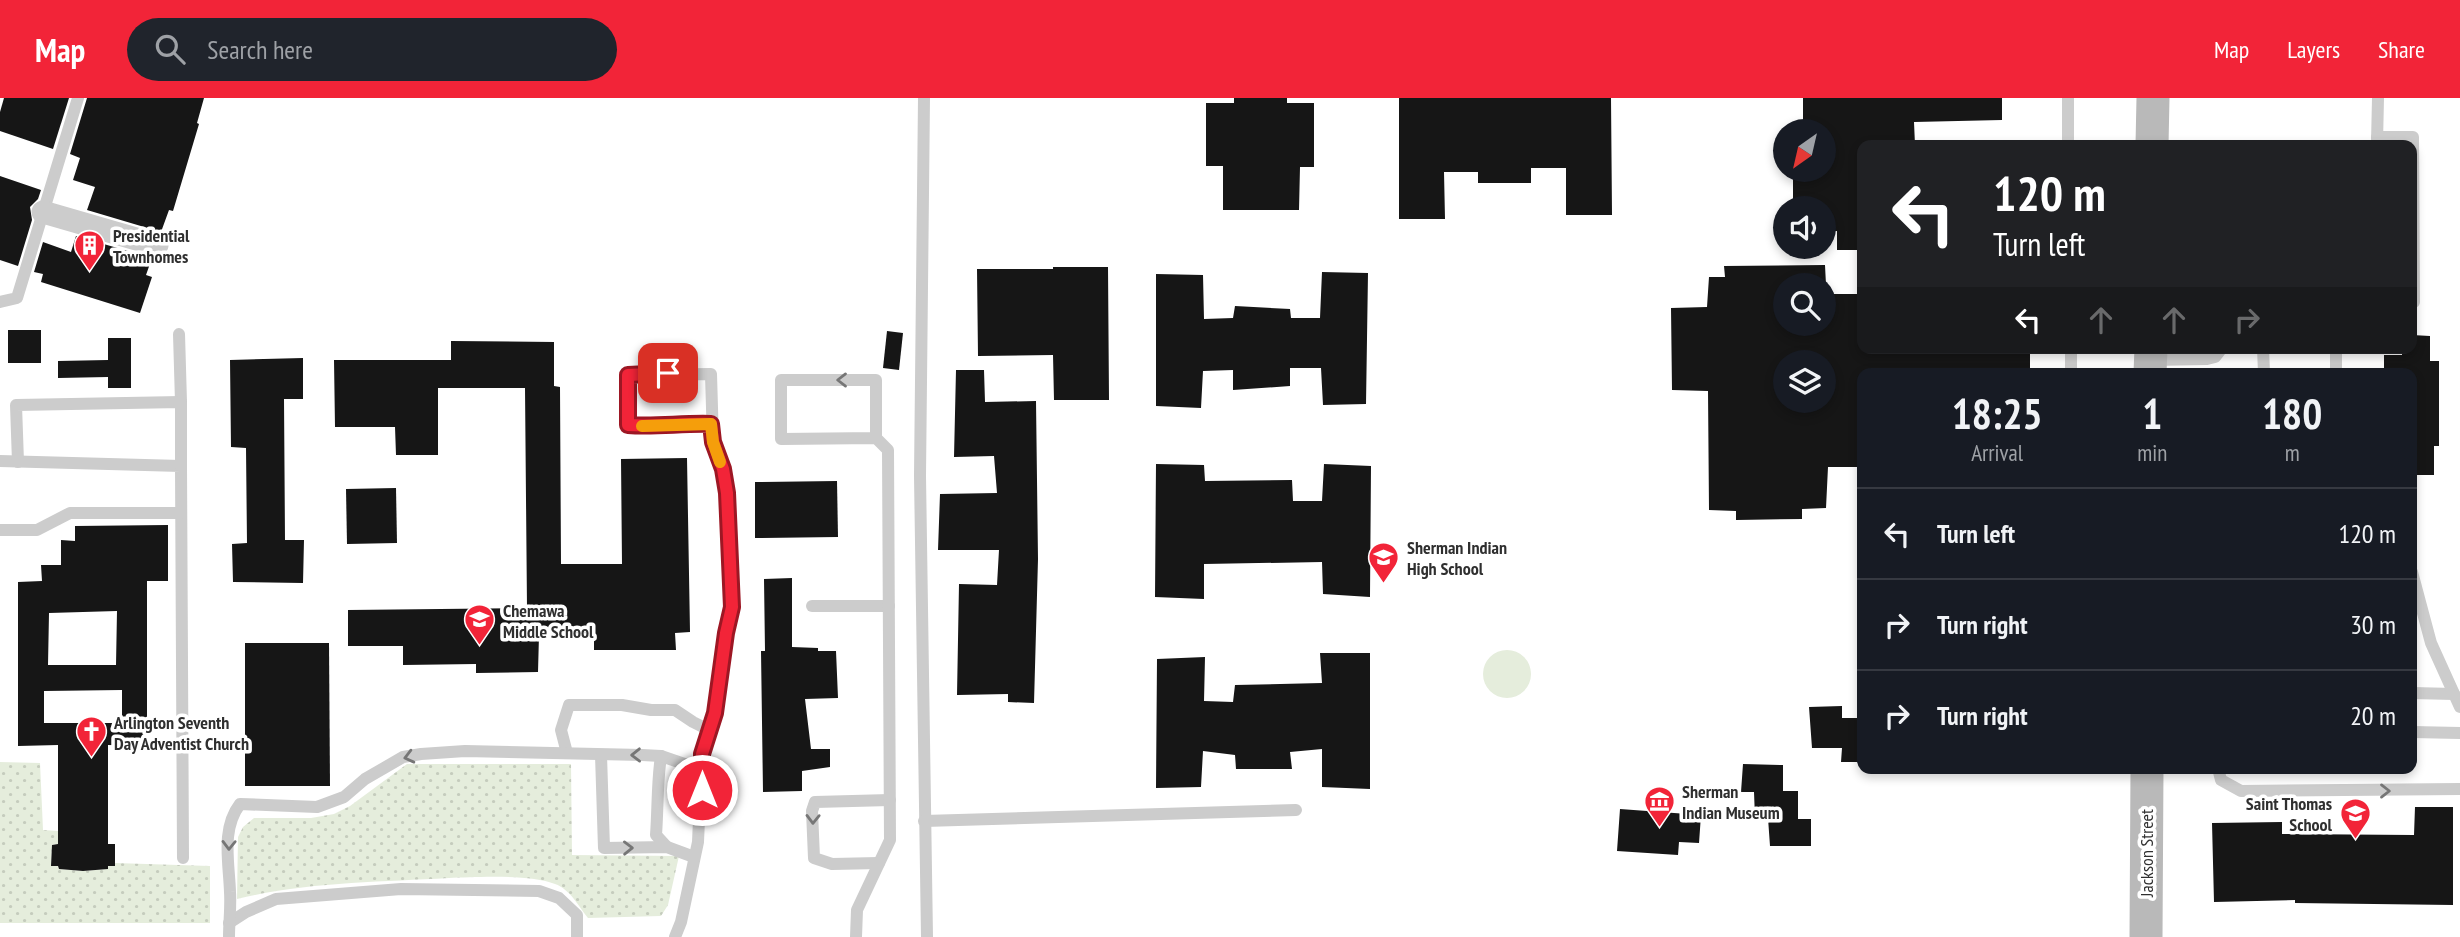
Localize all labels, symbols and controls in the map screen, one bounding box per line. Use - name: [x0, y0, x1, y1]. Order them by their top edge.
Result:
- search box: [127, 18, 617, 81]
- text: Map: [35, 28, 85, 71]
- icon: search: [151, 30, 189, 68]
- text: Search here: [207, 33, 313, 66]
- text: Map: [2214, 34, 2249, 65]
- text: Layers: [2287, 34, 2340, 65]
- text: Share: [2378, 34, 2425, 65]
- north arrow: [1773, 119, 1836, 182]
- map controls: [1773, 119, 1836, 413]
- text: 120 m: [1993, 161, 2106, 225]
- icon: left: [1878, 168, 1969, 259]
- button: sound: [1773, 196, 1836, 259]
- text: Turn left: [1993, 223, 2085, 265]
- place label: Presidential Townhomes: [113, 224, 190, 268]
- building icon: Presidential Townhomes: [73, 228, 107, 272]
- button: search: [1773, 273, 1836, 336]
- icon: left: [2009, 301, 2047, 339]
- icon: ahead: [2082, 301, 2120, 339]
- icon: ahead: [2155, 301, 2193, 339]
- icon: right: [2228, 301, 2266, 339]
- pin: [638, 343, 698, 403]
- button: layers: [1773, 350, 1836, 413]
- icon: arrive: [649, 354, 687, 392]
- one-way arrow: [836, 372, 846, 388]
- text: 18:25: [1952, 386, 2043, 441]
- text: 1: [2142, 386, 2162, 441]
- text: 180: [2262, 386, 2322, 441]
- text: Arrival: [1971, 438, 2023, 467]
- text: min: [2137, 438, 2167, 467]
- text: m: [2285, 438, 2300, 467]
- icon: left: [1878, 515, 1916, 553]
- text: Turn left: [1937, 517, 2015, 550]
- text: 120 m: [2338, 517, 2396, 550]
- place label: Sherman Indian High School: [1407, 536, 1507, 580]
- school or university icon: Sherman Indian High School: [1367, 540, 1401, 584]
- place label: Chemawa Middle School: [503, 599, 594, 643]
- school or university icon: Chemawa Middle School: [463, 603, 497, 647]
- icon: right: [1878, 606, 1916, 644]
- text: Turn right: [1937, 608, 2028, 641]
- text: 30 m: [2350, 608, 2396, 641]
- icon: right: [1878, 697, 1916, 735]
- text: Turn right: [1937, 699, 2028, 732]
- text: 20 m: [2350, 699, 2396, 732]
- place label: Arlington Seventh Day Adventist Church: [113, 711, 249, 755]
- church icon: Arlington Seventh Day Adventist Church: [74, 715, 108, 759]
- one-way arrow: [630, 747, 641, 763]
- one-way arrow: [404, 749, 416, 763]
- position arrow: [665, 753, 739, 827]
- place label: Sherman Indian Museum: [1682, 780, 1780, 824]
- one-way arrow: [2380, 783, 2390, 799]
- museum icon: Sherman Indian Museum: [1642, 784, 1676, 828]
- place label: Saint Thomas School: [2246, 792, 2333, 836]
- school or university icon: Saint Thomas School: [2338, 796, 2372, 840]
- street label: Jackson Street: [2135, 809, 2158, 898]
- one-way arrow: [805, 814, 821, 825]
- one-way arrow: [221, 840, 236, 851]
- one-way arrow: [623, 840, 633, 856]

